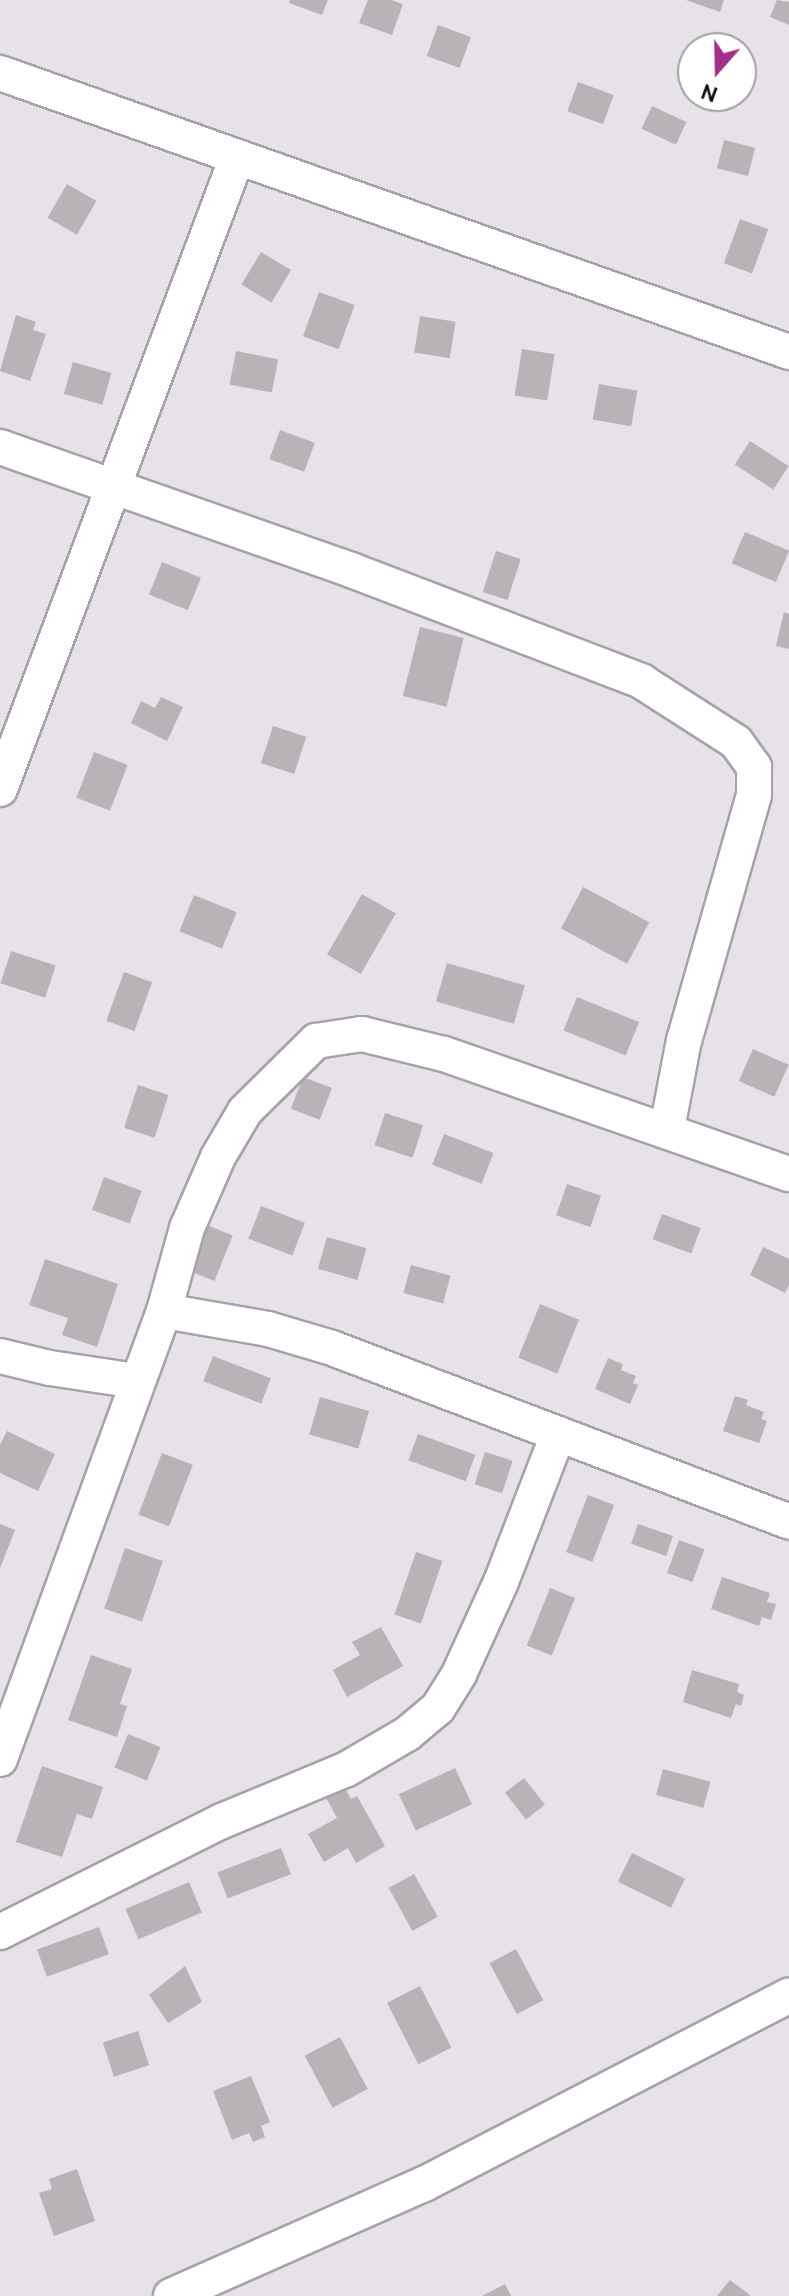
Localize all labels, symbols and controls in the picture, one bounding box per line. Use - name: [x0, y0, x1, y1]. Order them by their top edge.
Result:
- north arrow: [677, 32, 757, 112]
- text: N: [697, 78, 721, 108]

